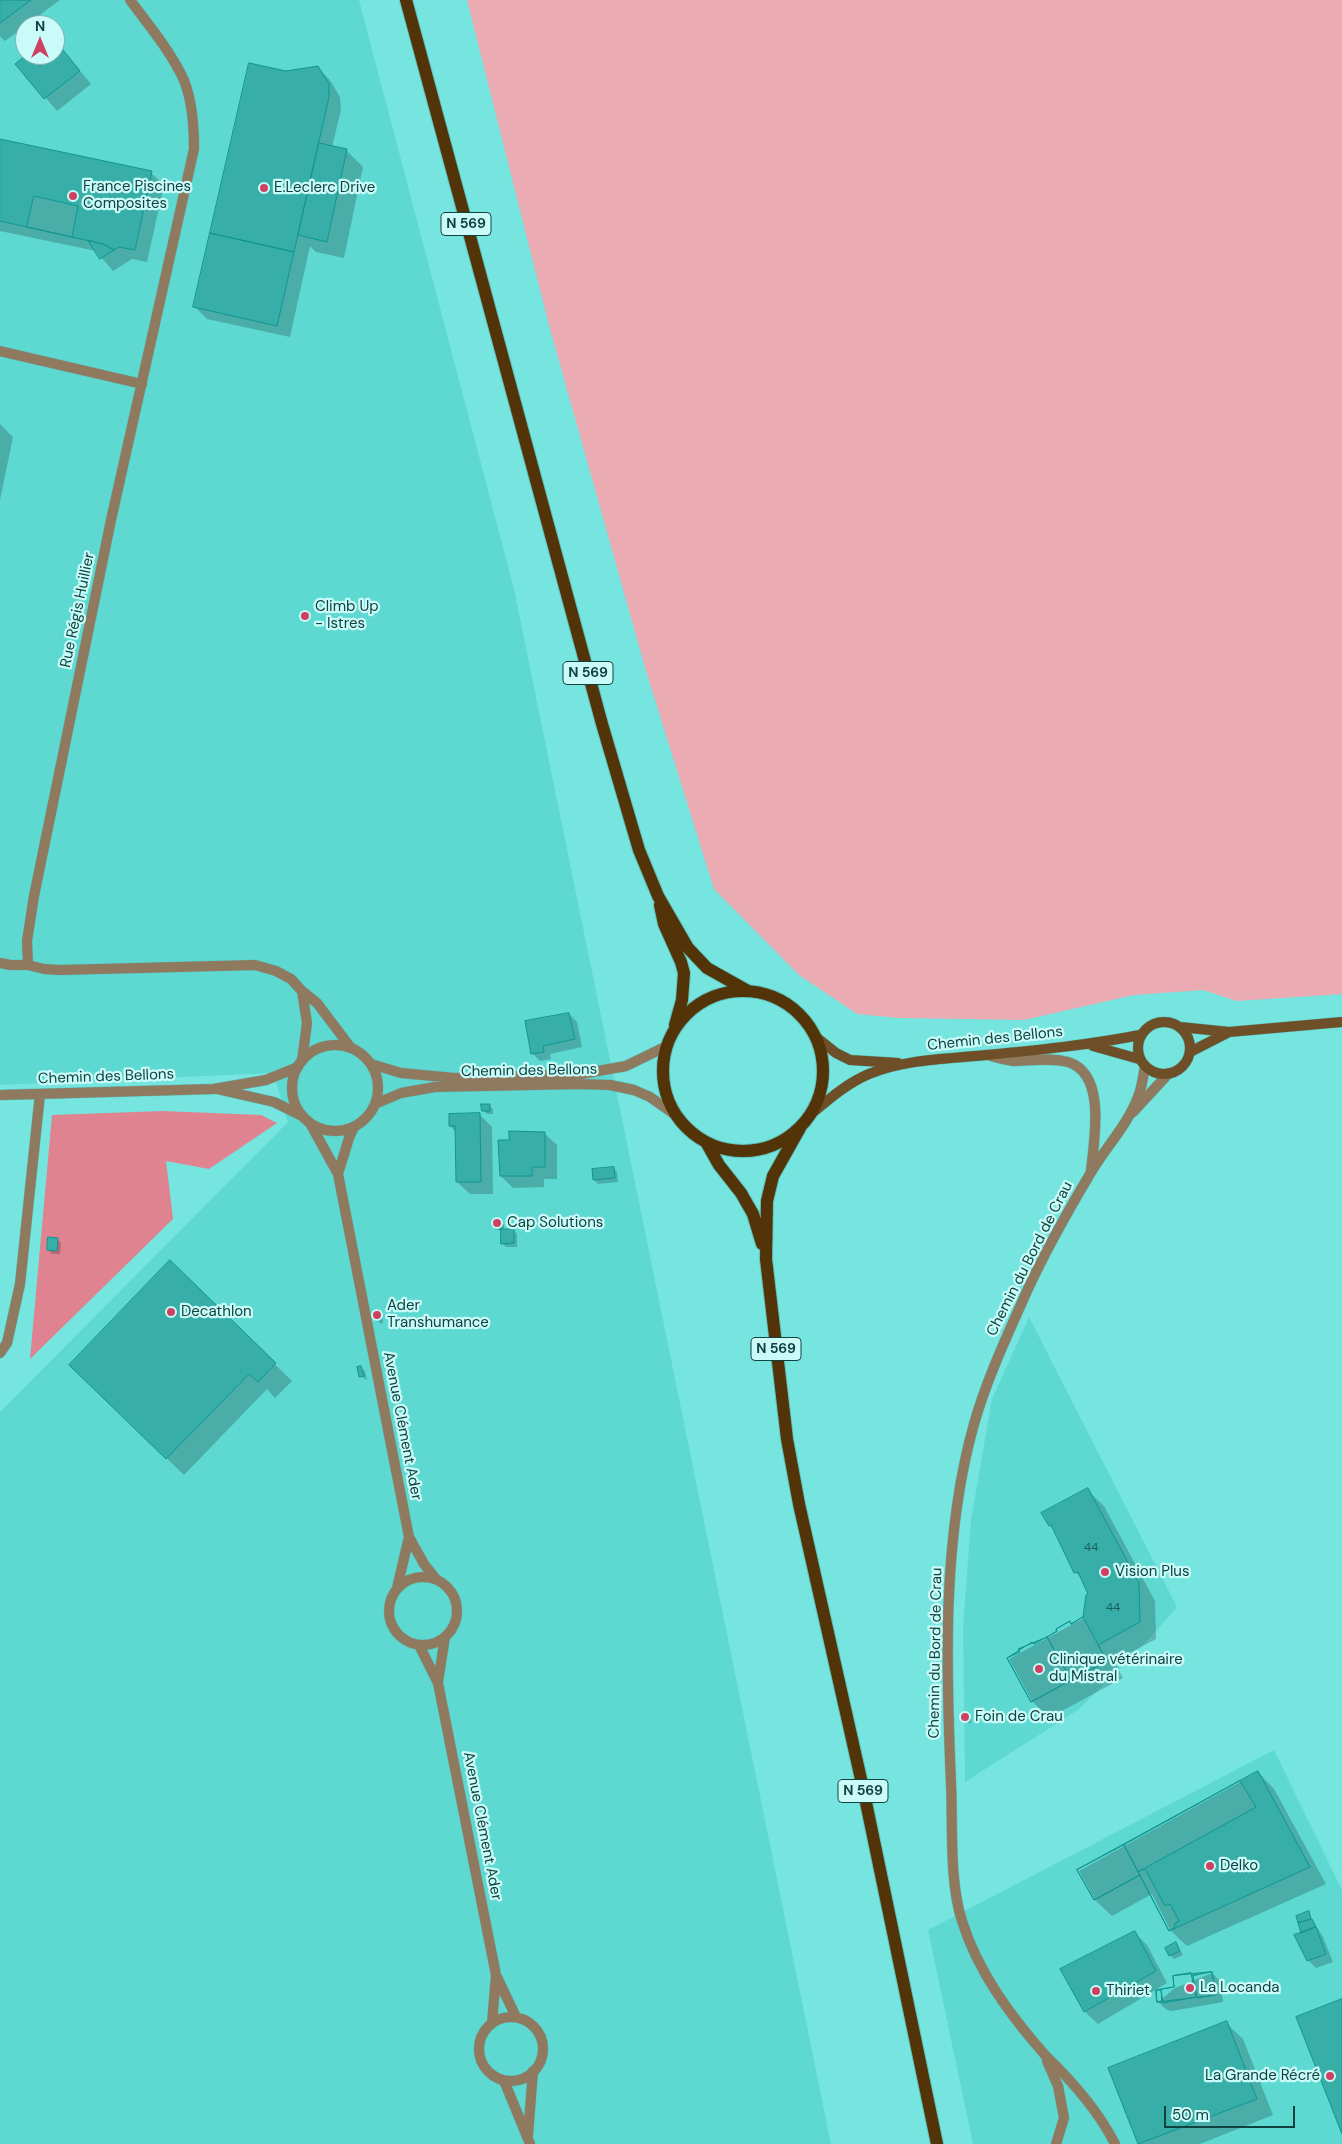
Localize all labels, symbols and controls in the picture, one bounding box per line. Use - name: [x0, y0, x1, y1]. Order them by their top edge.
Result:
- north arrow: [15, 15, 65, 65]
- text: N: [35, 17, 45, 35]
- place label: France Piscines Composites: [83, 178, 191, 213]
- place label: E.Leclerc Drive: [274, 179, 375, 197]
- marker: E.Leclerc Drive: [258, 182, 270, 194]
- marker: France Piscines Composites: [67, 190, 79, 202]
- road number: N 569: [441, 212, 491, 235]
- street label: Rue Régis Huillier: [57, 551, 99, 669]
- place label: Climb Up - Istres: [315, 598, 379, 633]
- marker: Climb Up - Istres: [299, 610, 311, 622]
- road number: N 569: [563, 661, 613, 684]
- street label: Chemin des Bellons: [926, 1023, 1064, 1055]
- street label: Chemin des Bellons: [461, 1061, 597, 1081]
- street label: Chemin des Bellons: [38, 1066, 174, 1088]
- street label: Chemin du Bord de Crau: [983, 1179, 1077, 1339]
- place label: Cap Solutions: [507, 1214, 603, 1232]
- marker: Cap Solutions: [491, 1217, 503, 1229]
- place label: Ader Transhumance: [387, 1297, 489, 1332]
- place label: Decathlon: [181, 1303, 252, 1321]
- marker: Decathlon: [165, 1306, 177, 1318]
- marker: Ader Transhumance: [371, 1309, 383, 1321]
- road number: N 569: [751, 1338, 801, 1360]
- street label: Avenue Clément Ader: [379, 1350, 425, 1502]
- house number: 44: [1084, 1541, 1098, 1555]
- place label: Vision Plus: [1115, 1563, 1189, 1581]
- marker: Vision Plus: [1099, 1566, 1111, 1578]
- street label: Chemin du Bord de Crau: [926, 1567, 946, 1739]
- house number: 44: [1106, 1601, 1120, 1615]
- place label: Clinique vétérinaire du Mistral: [1049, 1651, 1183, 1686]
- marker: Clinique vétérinaire du Mistral: [1033, 1663, 1045, 1675]
- place label: Foin de Crau: [975, 1708, 1063, 1726]
- marker: Foin de Crau: [959, 1711, 971, 1723]
- street label: Avenue Clément Ader: [459, 1750, 505, 1902]
- road number: N 569: [838, 1780, 888, 1802]
- place label: Delko: [1220, 1857, 1258, 1875]
- marker: Delko: [1204, 1860, 1216, 1872]
- place label: La Locanda: [1200, 1979, 1279, 1997]
- place label: Thiriet: [1106, 1982, 1150, 2000]
- marker: La Locanda: [1184, 1982, 1196, 1994]
- marker: Thiriet: [1090, 1985, 1102, 1997]
- place label: La Grande Récré: [1205, 2067, 1320, 2085]
- marker: La Grande Récré: [1324, 2070, 1336, 2082]
- scale bar: [1167, 2096, 1298, 2128]
- text: 50 m: [1172, 2105, 1209, 2125]

